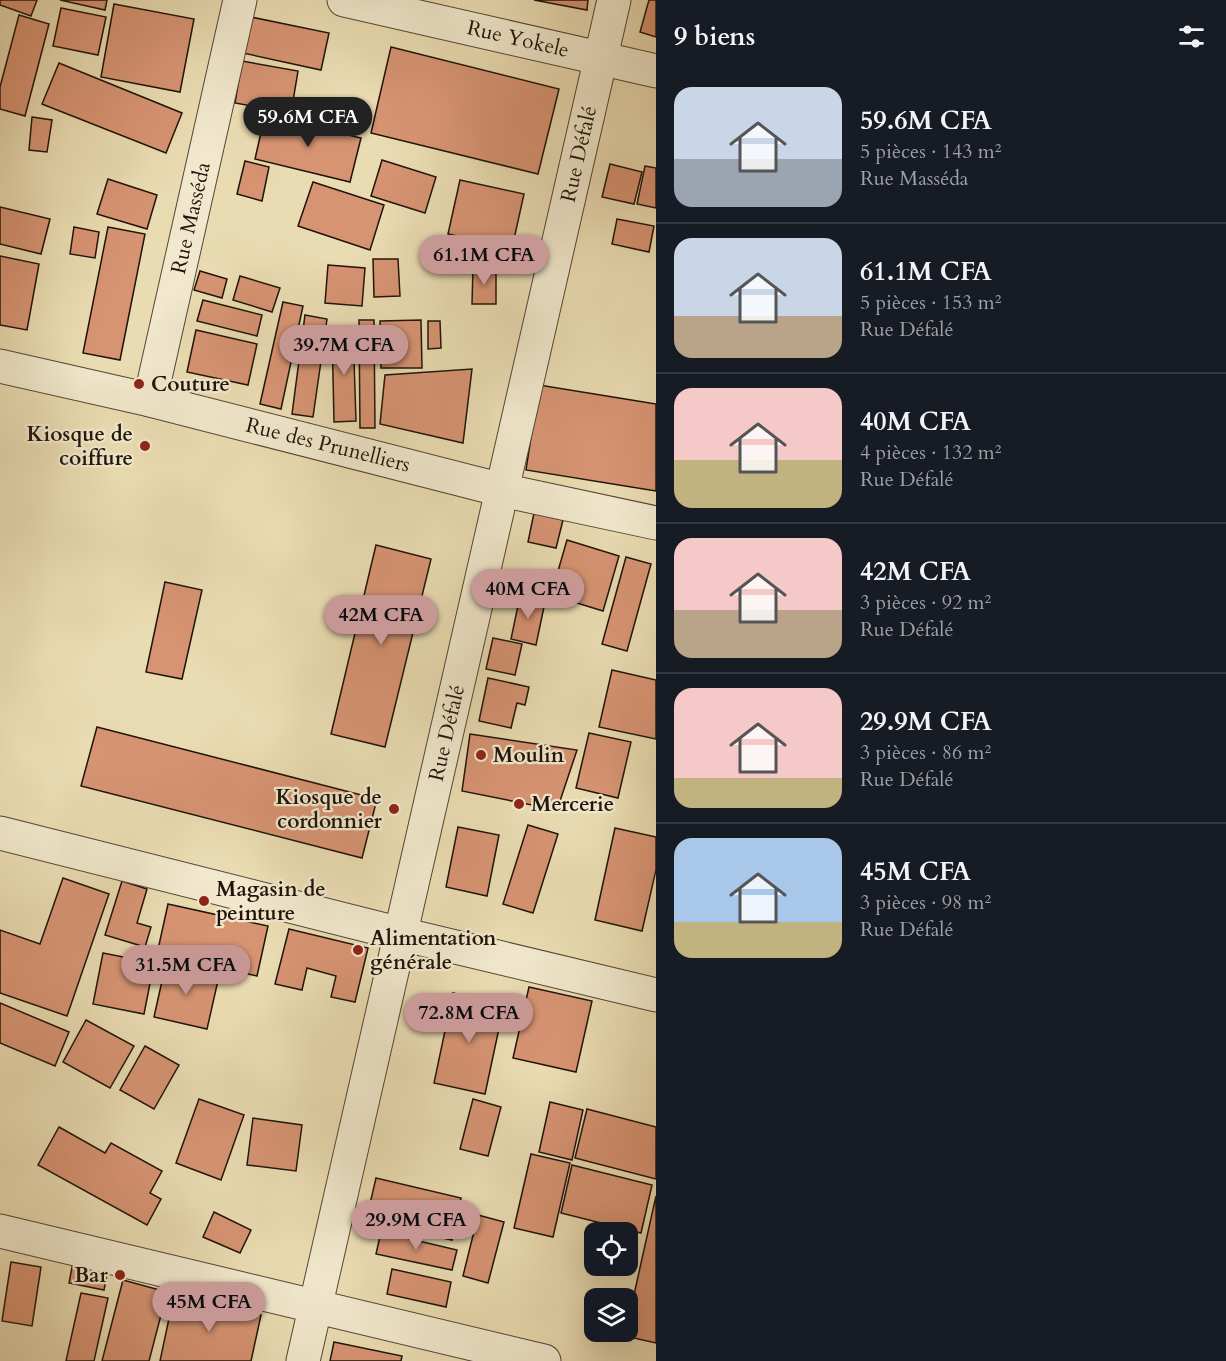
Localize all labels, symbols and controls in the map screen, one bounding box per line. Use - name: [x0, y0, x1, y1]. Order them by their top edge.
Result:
- street label: Rue Yokele: [464, 13, 572, 65]
- text: 9 biens: [674, 19, 755, 54]
- icon: filters: [1175, 20, 1208, 53]
- pin: 59.6M CFA: [239, 97, 377, 148]
- text: 59.6M CFA: [257, 103, 359, 130]
- street label: Rue Défalé: [554, 103, 604, 205]
- text: 59.6M CFA: [860, 103, 992, 138]
- icon: home: [722, 111, 794, 183]
- text: 5 pièces · 143 m²: [860, 138, 1001, 165]
- street label: Rue Masséda: [164, 159, 218, 277]
- text: Rue Masséda: [860, 165, 969, 192]
- pin: 61.1M CFA: [415, 235, 553, 286]
- text: 61.1M CFA: [433, 241, 535, 268]
- text: 61.1M CFA: [860, 254, 992, 289]
- icon: home: [722, 262, 794, 334]
- text: 5 pièces · 153 m²: [860, 289, 1001, 316]
- text: Rue Défalé: [860, 316, 954, 343]
- pin: 39.7M CFA: [275, 325, 413, 376]
- text: 39.7M CFA: [293, 331, 395, 358]
- place label: Couture: [151, 370, 230, 399]
- marker: Couture: [132, 377, 146, 391]
- text: 40M CFA: [860, 404, 971, 439]
- street label: Rue des Prunelliers: [243, 411, 413, 479]
- icon: home: [722, 412, 794, 484]
- place label: Kiosque de coiffure: [27, 420, 133, 473]
- marker: Kiosque de coiffure: [138, 439, 152, 453]
- text: 4 pièces · 132 m²: [860, 439, 1001, 466]
- text: Rue Défalé: [860, 466, 954, 493]
- text: 42M CFA: [860, 554, 971, 589]
- icon: home: [722, 562, 794, 634]
- pin: 40M CFA: [473, 569, 583, 620]
- text: 40M CFA: [485, 575, 571, 602]
- text: 3 pièces · 92 m²: [860, 589, 991, 616]
- pin: 42M CFA: [326, 595, 436, 646]
- text: 42M CFA: [338, 601, 424, 628]
- text: Rue Défalé: [860, 616, 954, 643]
- street label: Rue Défalé: [422, 682, 472, 784]
- text: 29.9M CFA: [860, 704, 992, 739]
- icon: home: [722, 712, 794, 784]
- text: 3 pièces · 86 m²: [860, 739, 991, 766]
- place label: Moulin: [493, 741, 565, 770]
- marker: Moulin: [474, 748, 488, 762]
- text: Rue Défalé: [860, 766, 954, 793]
- place label: Kiosque de cordonnier: [276, 783, 383, 836]
- place label: Mercerie: [531, 790, 614, 819]
- marker: Mercerie: [512, 797, 526, 811]
- marker: Kiosque de cordonnier: [387, 802, 401, 816]
- text: 45M CFA: [860, 854, 971, 889]
- icon: home: [722, 862, 794, 934]
- place label: Magasin de peinture: [216, 875, 326, 928]
- text: 3 pièces · 98 m²: [860, 889, 991, 916]
- marker: Magasin de peinture: [197, 894, 211, 908]
- text: Rue Défalé: [860, 916, 954, 943]
- place label: Alimentation générale: [370, 924, 497, 977]
- marker: Alimentation générale: [351, 943, 365, 957]
- pin: 31.5M CFA: [117, 945, 255, 996]
- text: 31.5M CFA: [135, 951, 237, 978]
- pin: 72.8M CFA: [400, 993, 538, 1044]
- text: 72.8M CFA: [418, 999, 520, 1026]
- pin: 29.9M CFA: [347, 1200, 485, 1251]
- text: 29.9M CFA: [365, 1206, 467, 1233]
- map controls: [584, 1222, 638, 1342]
- button: locate: [584, 1222, 638, 1276]
- place label: Bar: [74, 1261, 109, 1290]
- marker: Bar: [113, 1268, 127, 1282]
- pin: 45M CFA: [154, 1282, 264, 1333]
- text: 45M CFA: [166, 1288, 252, 1315]
- button: layers: [584, 1288, 638, 1342]

